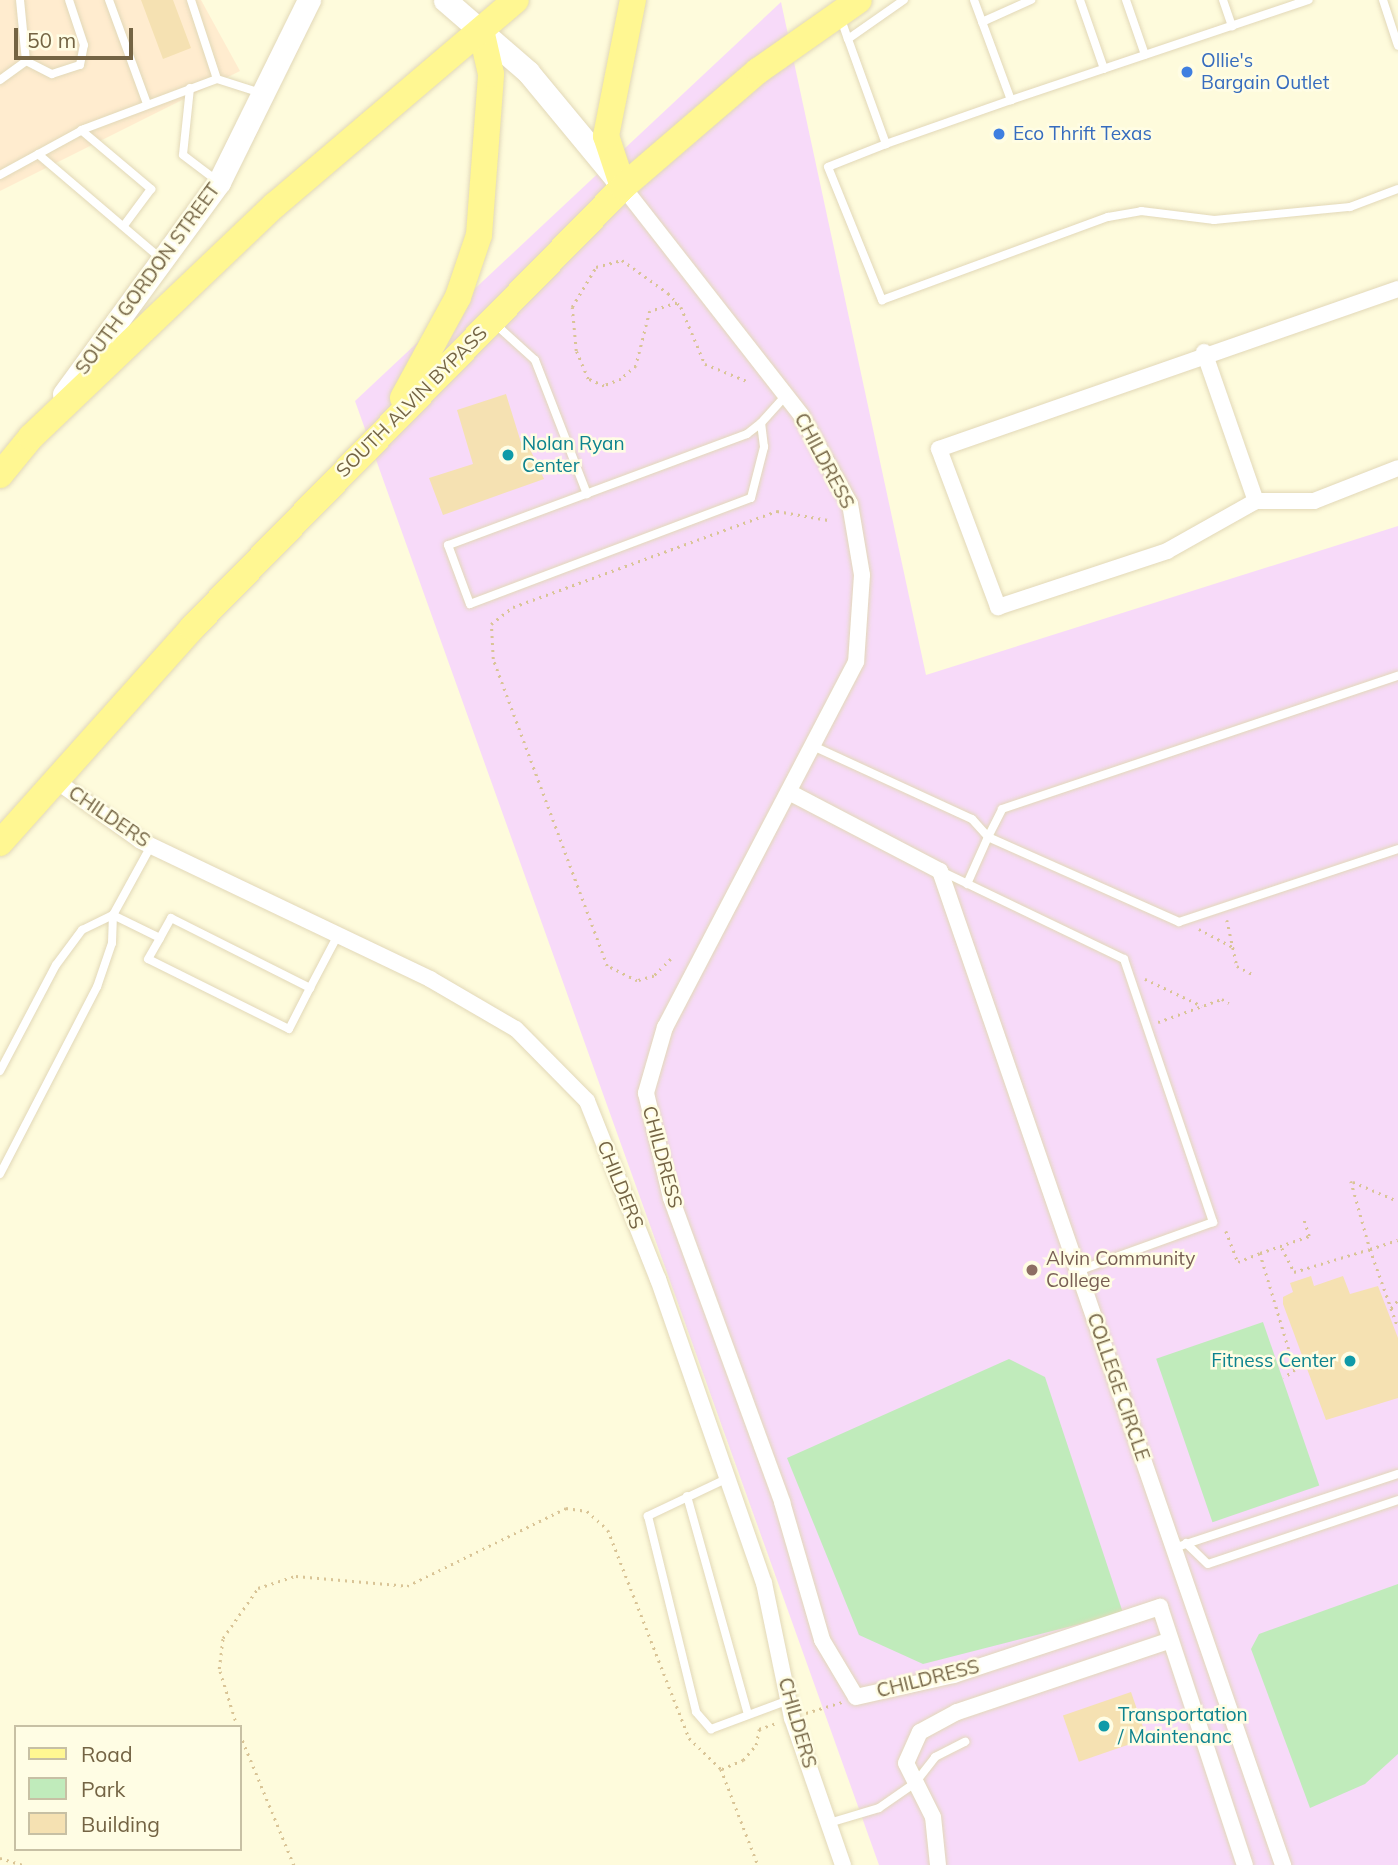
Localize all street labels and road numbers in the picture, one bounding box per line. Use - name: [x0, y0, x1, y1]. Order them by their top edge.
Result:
- street label: SOUTH GORDON STREET: [71, 179, 225, 379]
- street label: SOUTH ALVIN BYPASS: [332, 322, 492, 482]
- street label: CHILDRESS: [789, 409, 859, 513]
- street label: CHILDERS: [64, 781, 154, 853]
- street label: CHILDRESS: [637, 1103, 687, 1211]
- street label: CHILDERS: [592, 1138, 648, 1232]
- street label: COLLEGE CIRCLE: [1082, 1310, 1154, 1464]
- street label: CHILDRESS: [874, 1655, 982, 1703]
- street label: CHILDERS: [773, 1675, 821, 1771]

